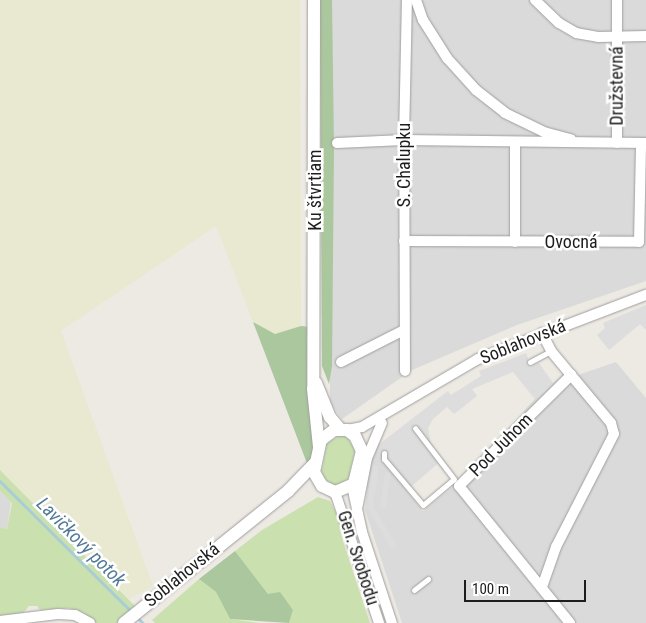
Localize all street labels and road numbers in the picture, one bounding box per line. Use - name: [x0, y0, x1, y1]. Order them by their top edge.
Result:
- street label: Družstevná: [606, 46, 628, 126]
- street label: S. Chalupku: [393, 123, 415, 207]
- street label: Ku štvrtiam: [304, 149, 326, 231]
- street label: Ovocná: [544, 231, 598, 253]
- street label: Soblahovská: [477, 315, 569, 369]
- street label: Pod Juhom: [465, 409, 537, 481]
- street label: Gen. Svobodu: [333, 508, 383, 608]
- street label: Soblahovská: [140, 538, 224, 612]

